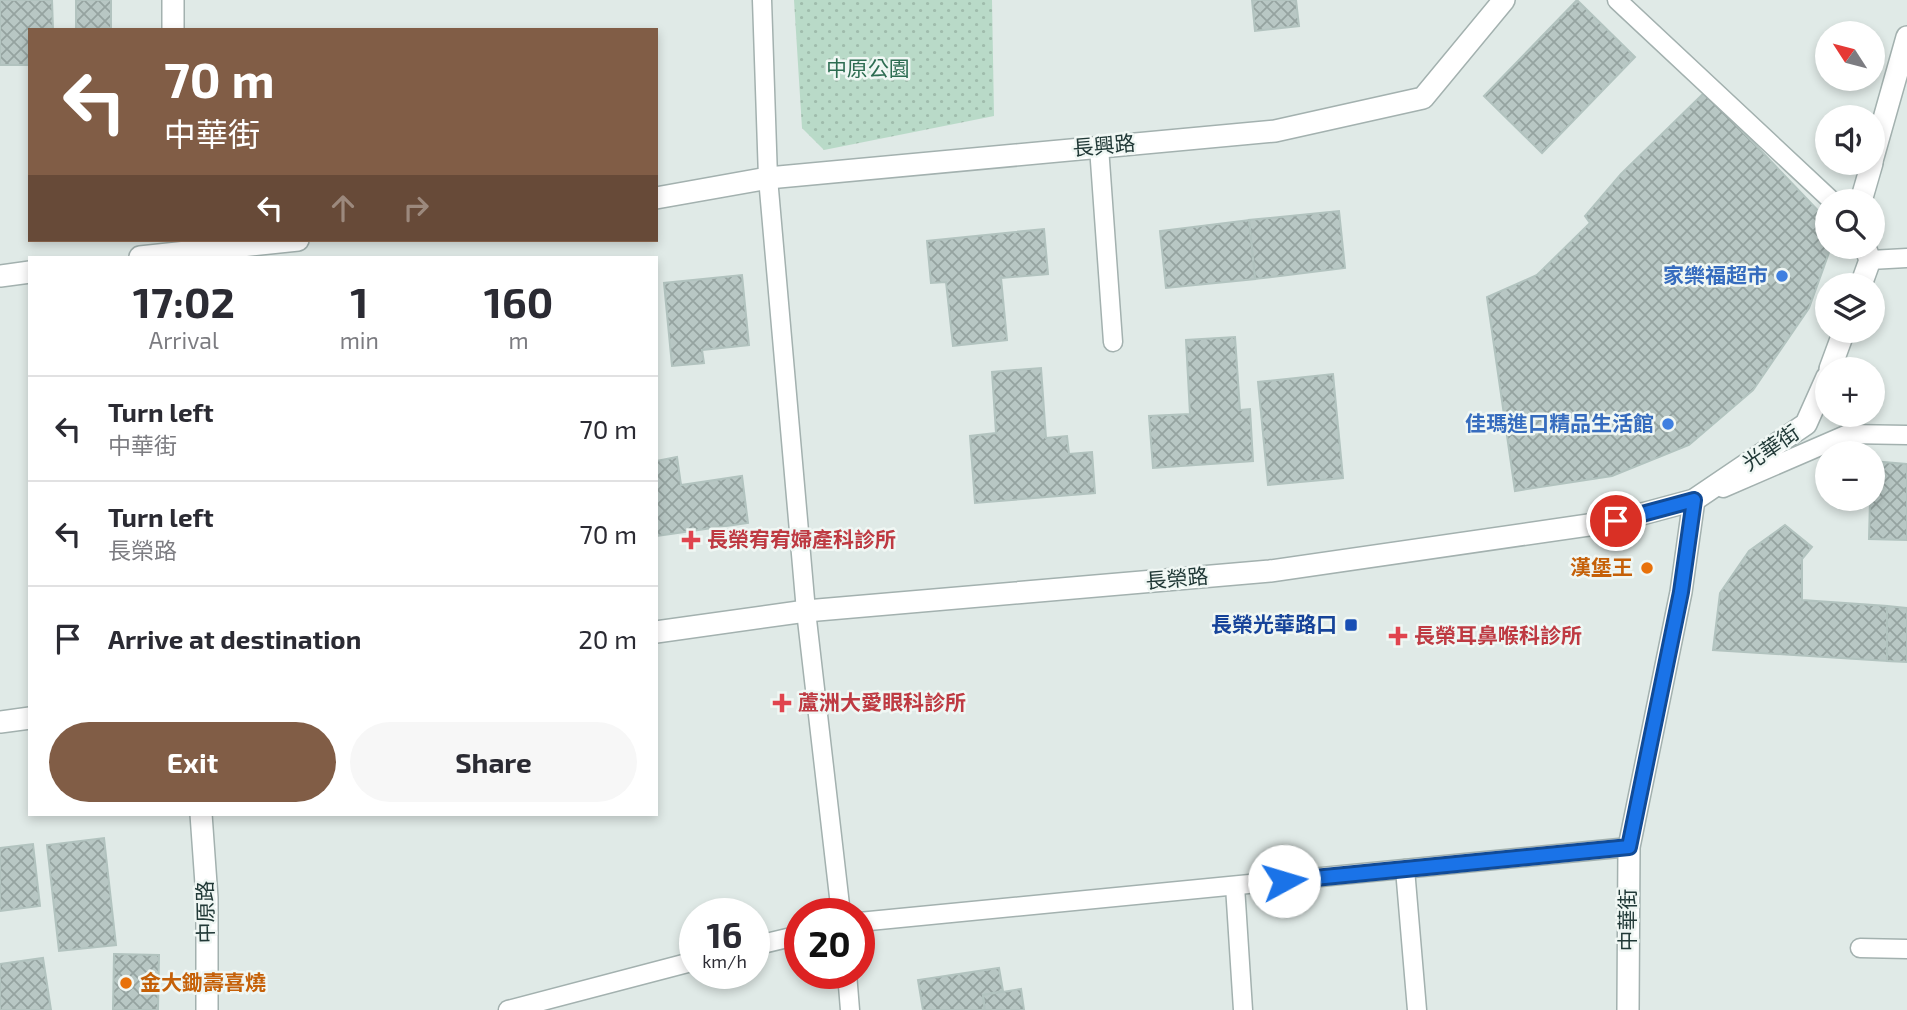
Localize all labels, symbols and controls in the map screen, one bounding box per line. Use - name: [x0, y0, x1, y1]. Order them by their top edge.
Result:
- north arrow: [1815, 21, 1885, 91]
- map controls: [1815, 21, 1885, 511]
- text: 70 m: [164, 49, 275, 108]
- park label: 中原公園: [826, 55, 910, 80]
- icon: left: [49, 56, 140, 147]
- button: sound: [1815, 105, 1885, 175]
- text: 中華街: [164, 114, 260, 152]
- street label: 長興路: [1071, 129, 1136, 160]
- icon: left: [251, 189, 289, 227]
- icon: ahead: [324, 189, 362, 227]
- icon: right: [397, 189, 435, 227]
- button: search: [1815, 189, 1885, 259]
- place label: 家樂福超市: [1663, 262, 1768, 287]
- marker: 家樂福超市: [1774, 268, 1790, 284]
- button: layers: [1815, 273, 1885, 343]
- text: 17:02: [133, 276, 235, 326]
- text: 1: [350, 276, 368, 326]
- text: 160: [484, 276, 553, 326]
- text: Arrival: [149, 326, 219, 354]
- text: min: [340, 326, 379, 354]
- text: m: [508, 326, 529, 354]
- button: +: [1815, 357, 1885, 427]
- text: Turn left: [108, 396, 214, 427]
- icon: left: [49, 410, 87, 448]
- place label: 佳瑪進口精品生活館: [1465, 410, 1654, 435]
- text: 70 m: [579, 413, 637, 444]
- marker: 佳瑪進口精品生活館: [1660, 416, 1676, 432]
- street label: 光華街: [1737, 419, 1803, 475]
- text: 中華街: [108, 431, 177, 459]
- button: −: [1815, 441, 1885, 511]
- pin: [1586, 491, 1646, 551]
- text: Turn left: [108, 501, 214, 532]
- icon: arrive: [1597, 502, 1635, 540]
- icon: left: [49, 515, 87, 553]
- text: 70 m: [579, 518, 637, 549]
- place label: 長榮宥宥婦產科診所: [707, 526, 896, 551]
- marker: 長榮宥宥婦產科診所: [681, 530, 701, 550]
- text: 長榮路: [108, 536, 177, 564]
- place label: 漢堡王: [1570, 554, 1633, 579]
- marker: 漢堡王: [1639, 560, 1655, 576]
- street label: 長榮路: [1144, 562, 1209, 593]
- place label: 長榮光華路口: [1211, 611, 1337, 636]
- marker: 長榮光華路口: [1343, 617, 1359, 633]
- icon: arrive: [49, 620, 87, 658]
- place label: 長榮耳鼻喉科診所: [1414, 622, 1582, 647]
- text: Arrive at destination: [108, 623, 361, 654]
- text: 20 m: [578, 623, 637, 654]
- marker: 長榮耳鼻喉科診所: [1388, 626, 1408, 646]
- place label: 蘆洲大愛眼科診所: [798, 689, 966, 714]
- marker: 蘆洲大愛眼科診所: [772, 693, 792, 713]
- button: Exit: [49, 722, 336, 802]
- button: Share: [350, 722, 637, 802]
- position arrow: [1247, 844, 1321, 918]
- street label: 中原路: [191, 880, 218, 944]
- street label: 中華街: [1614, 889, 1639, 952]
- speed limit sign: 20: [784, 898, 875, 989]
- text: 16: [707, 913, 742, 955]
- text: km/h: [702, 950, 747, 972]
- place label: 金大鋤壽喜燒: [140, 969, 266, 994]
- marker: 金大鋤壽喜燒: [118, 975, 134, 991]

